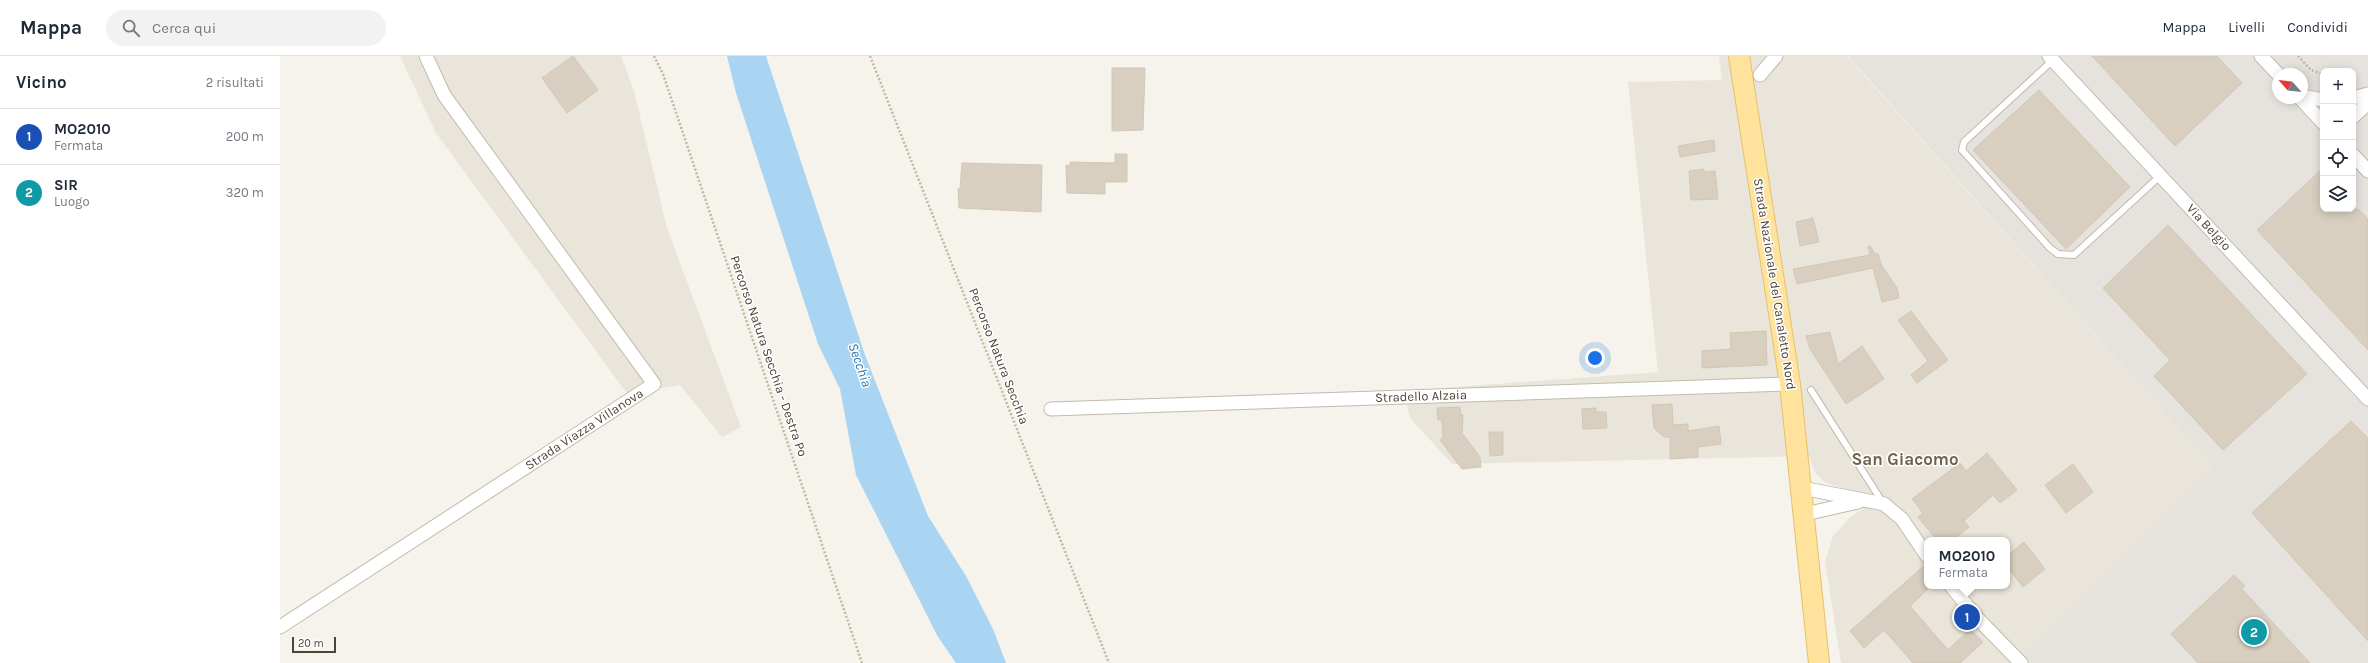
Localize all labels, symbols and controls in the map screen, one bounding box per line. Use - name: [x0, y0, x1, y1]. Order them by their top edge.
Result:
- search box: [106, 10, 386, 46]
- text: Mappa: [20, 17, 82, 39]
- icon: search: [120, 17, 142, 39]
- text: Cerca qui: [152, 19, 216, 37]
- text: Mappa: [2163, 19, 2206, 36]
- text: Livelli: [2228, 19, 2265, 36]
- text: Condividi: [2287, 19, 2348, 36]
- north arrow: [2272, 68, 2308, 104]
- map controls: [2320, 68, 2356, 212]
- button: +: [2320, 68, 2356, 104]
- text: Vicino: [16, 72, 67, 92]
- text: 2 risultati: [206, 75, 264, 90]
- button: −: [2320, 104, 2356, 140]
- text: MO2010: [54, 120, 111, 138]
- text: 1: [27, 129, 31, 144]
- text: 200 m: [226, 129, 264, 144]
- text: Fermata: [54, 138, 103, 153]
- button: locate: [2320, 140, 2356, 176]
- text: SIR: [54, 176, 78, 194]
- button: layers: [2320, 176, 2356, 212]
- street label: Strada Nazionale del Canaletto Nord: [1751, 177, 1799, 391]
- text: 2: [25, 185, 33, 200]
- text: 320 m: [226, 185, 264, 200]
- text: Luogo: [54, 194, 90, 209]
- street label: Via Belgio: [2184, 201, 2234, 253]
- street label: Percorso Natura Secchia - Destra Po: [727, 254, 811, 458]
- street label: Percorso Natura Secchia: [966, 286, 1032, 426]
- water label: Secchia: [845, 341, 875, 389]
- your location: [1585, 348, 1605, 368]
- street label: Strada Viazza Villanova: [522, 385, 646, 473]
- street label: Stradello Alzaia: [1375, 387, 1467, 405]
- district label: San Giacomo: [1851, 449, 1959, 469]
- popup: [1924, 537, 2010, 589]
- text: MO2010: [1939, 547, 1995, 565]
- text: Fermata: [1939, 565, 1988, 580]
- pin: 1: [1954, 602, 1980, 632]
- pin: 2: [2241, 617, 2267, 647]
- scale bar: [292, 635, 336, 654]
- text: 20 m: [298, 637, 324, 650]

